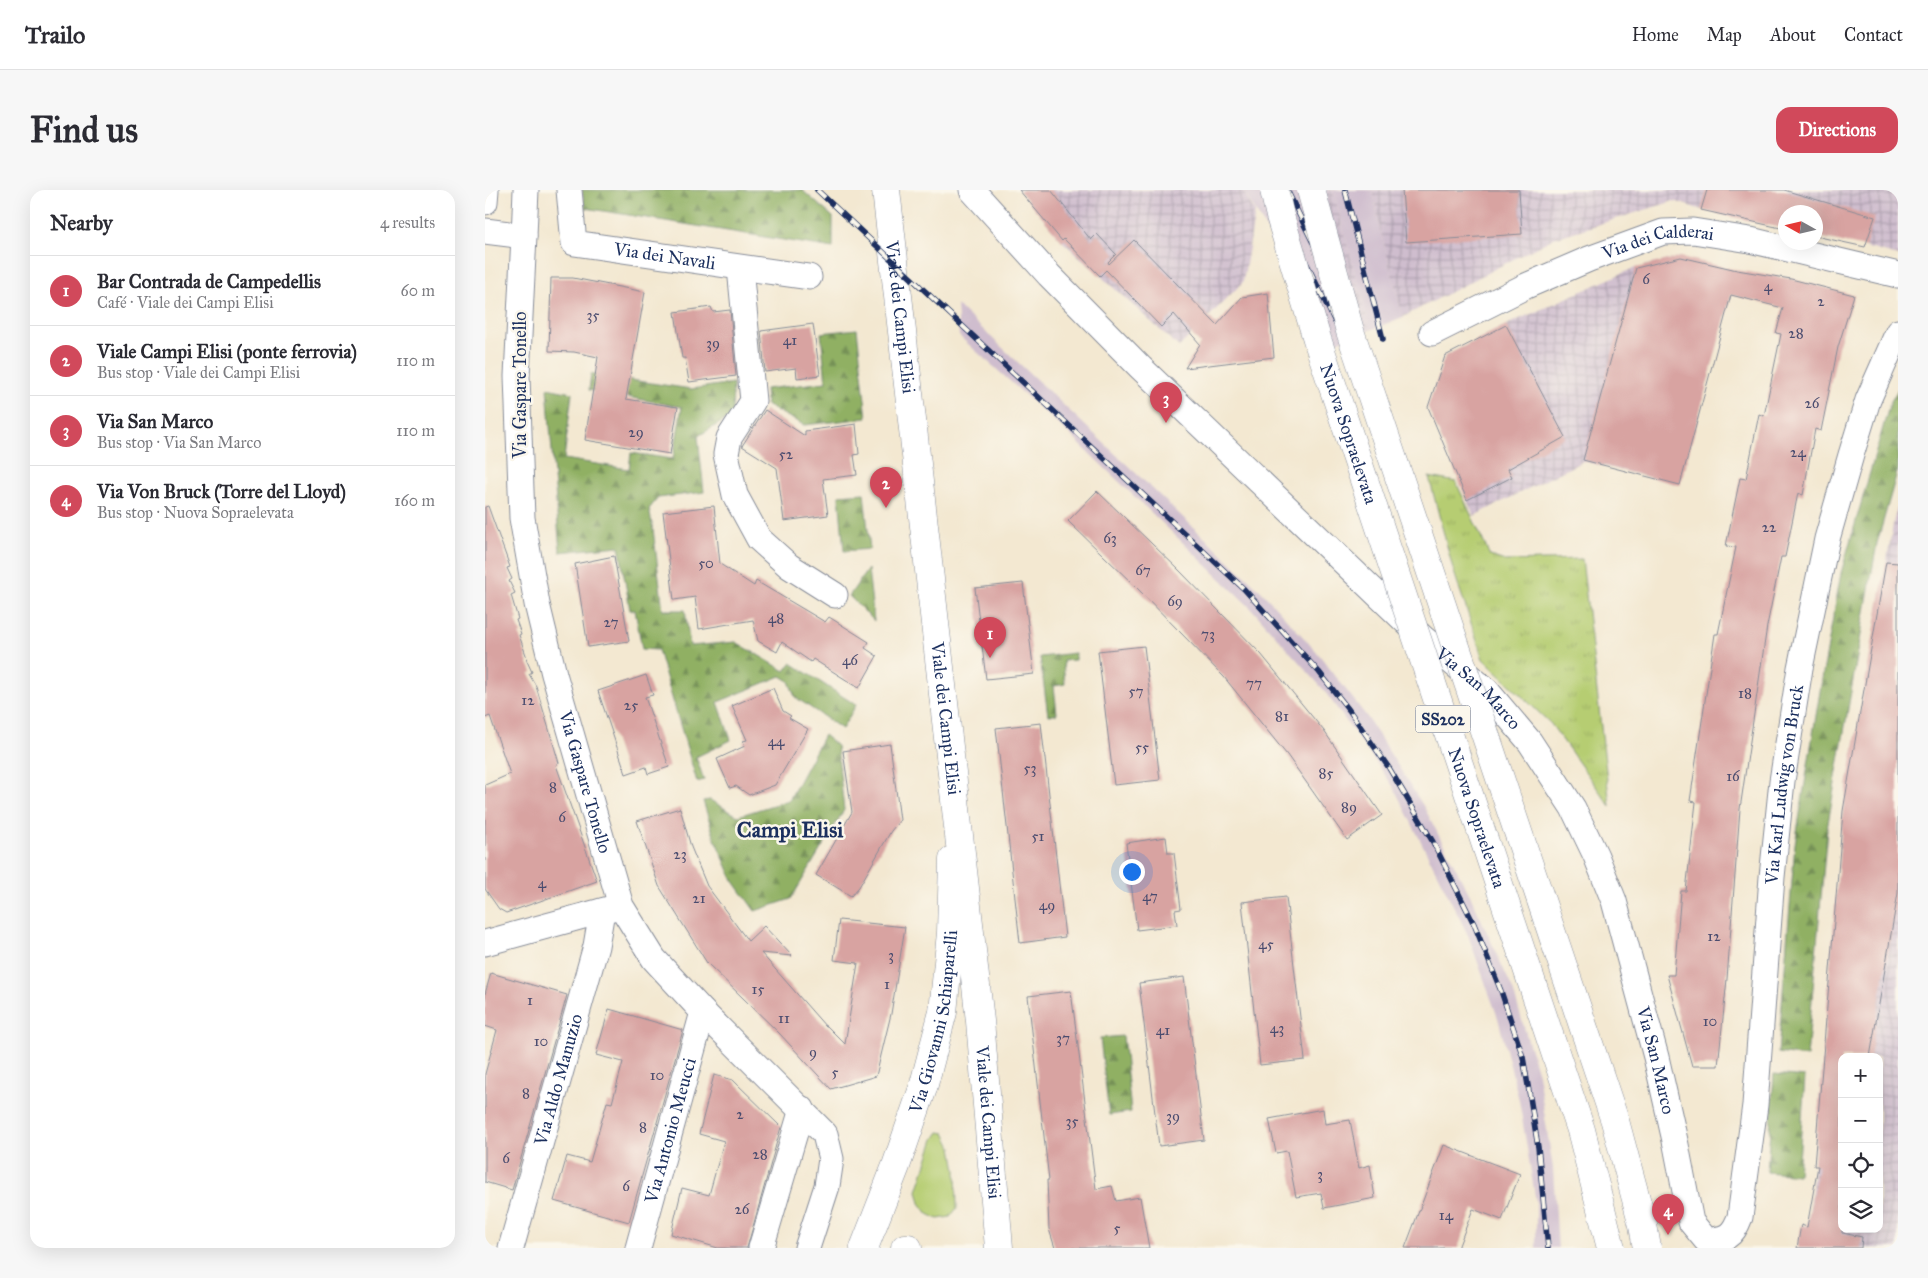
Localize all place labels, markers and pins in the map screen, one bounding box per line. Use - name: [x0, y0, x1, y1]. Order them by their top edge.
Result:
- pin: 3: [1150, 382, 1182, 423]
- pin: 2: [870, 467, 902, 508]
- pin: 1: [974, 617, 1006, 658]
- pin: 4: [1652, 1194, 1684, 1235]

